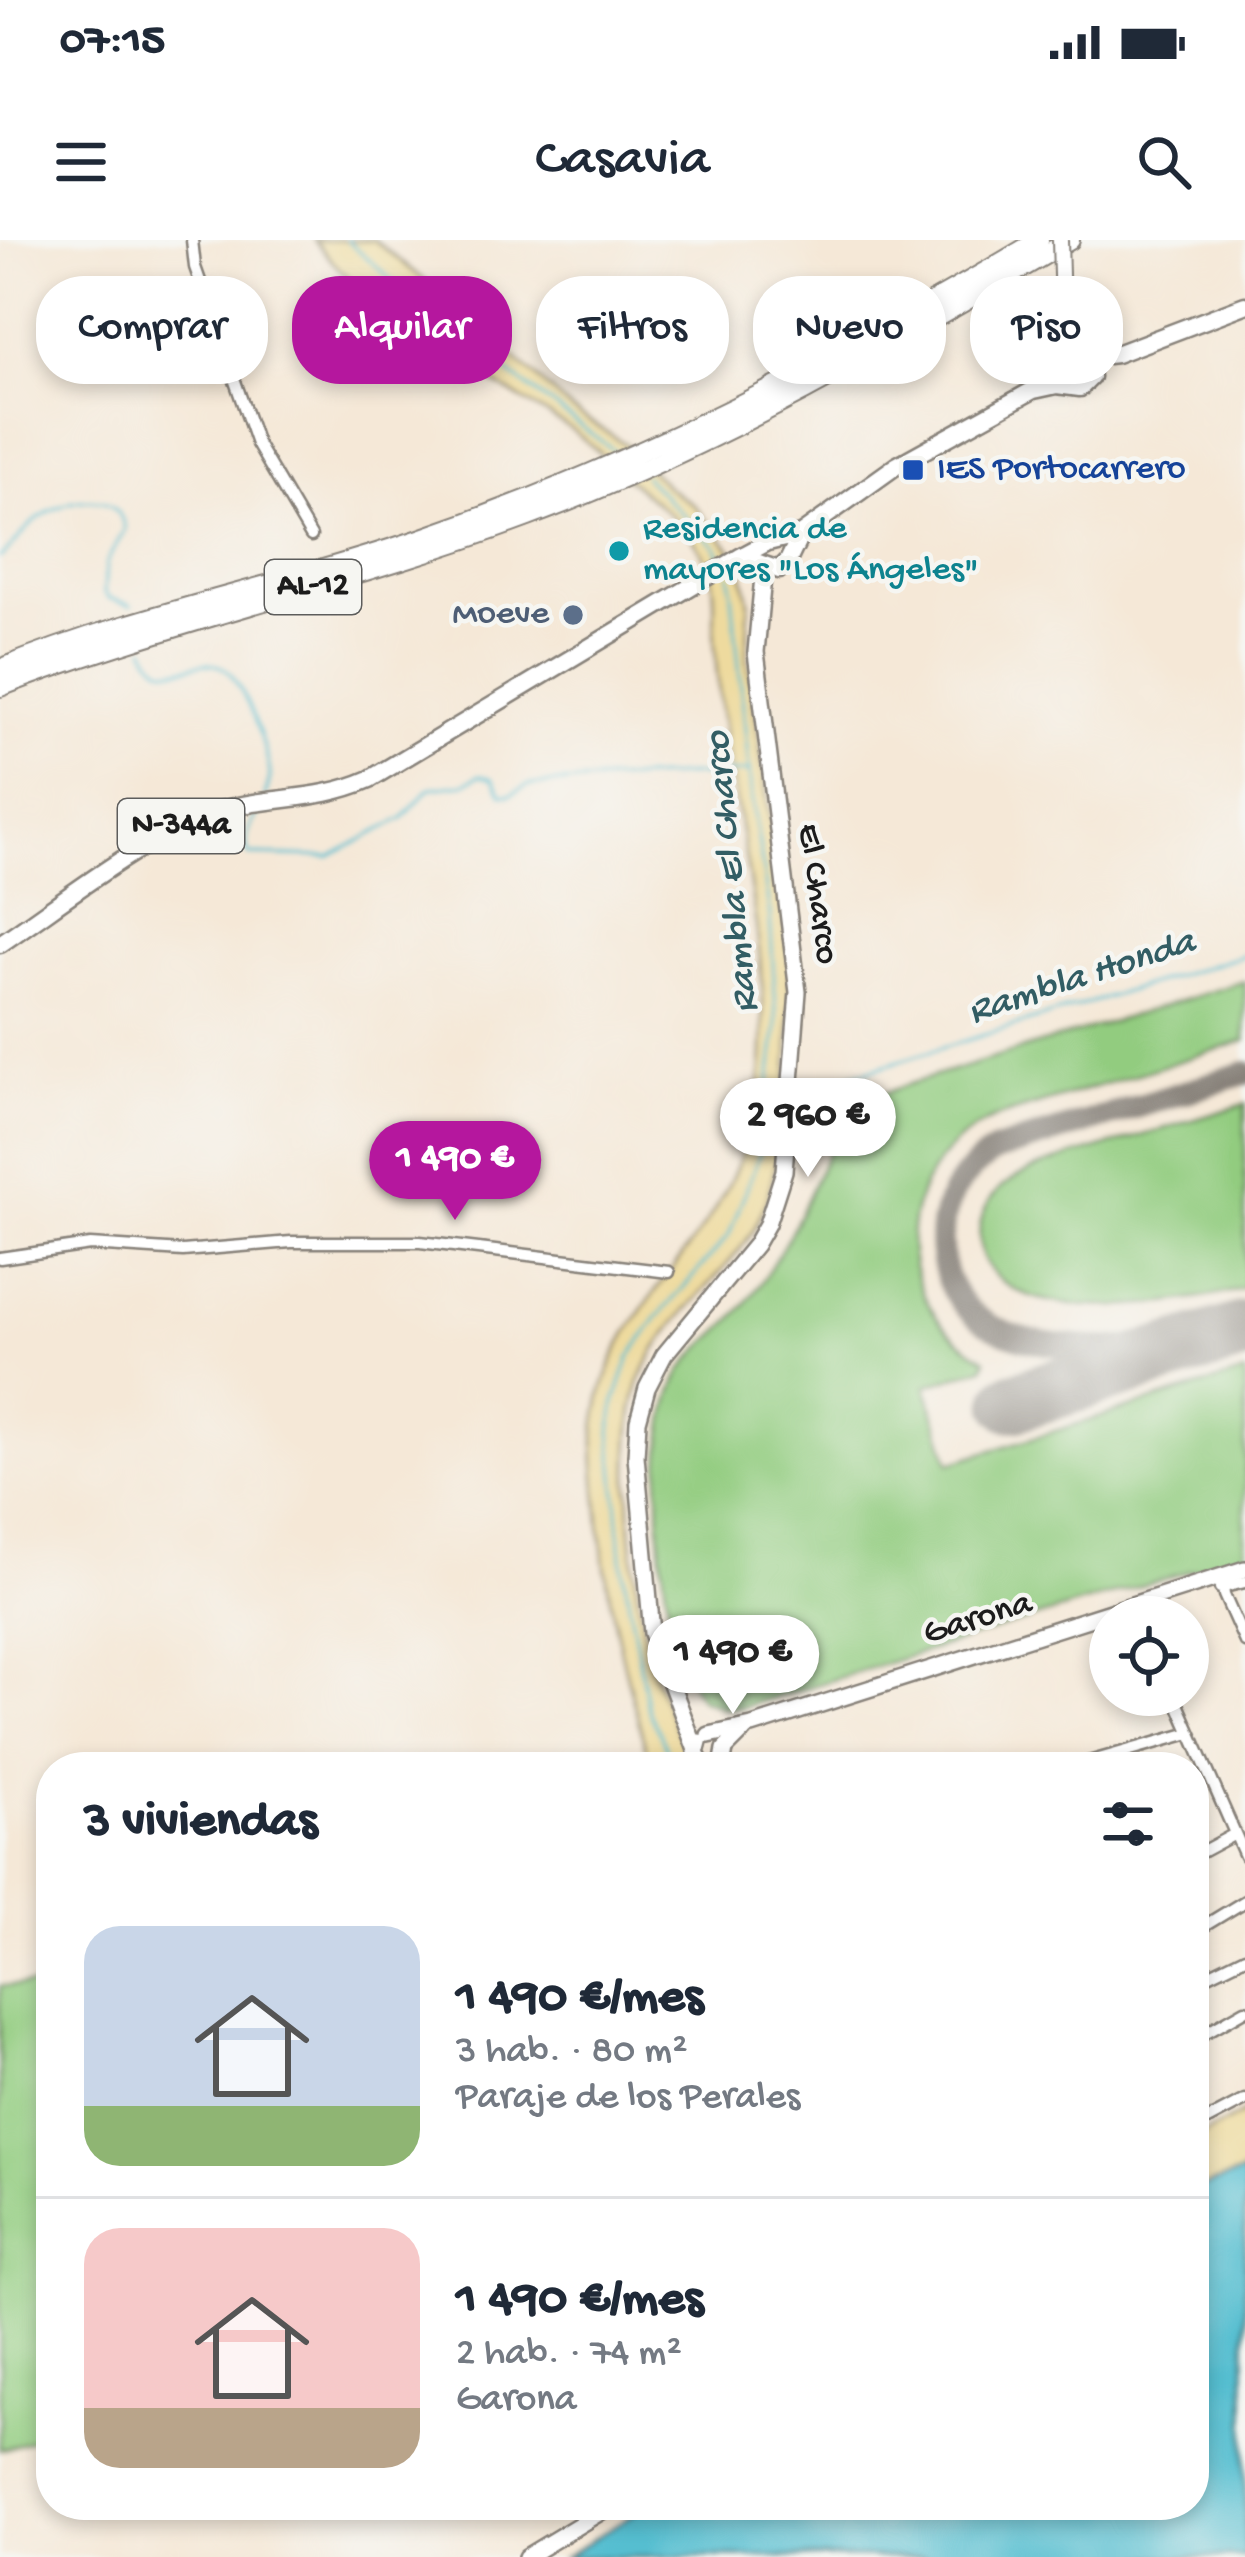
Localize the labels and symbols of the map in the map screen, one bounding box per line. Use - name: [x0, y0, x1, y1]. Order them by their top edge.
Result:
- place label: IES Portocarrero: [937, 449, 1186, 492]
- marker: IES Portocarrero: [900, 457, 926, 483]
- place label: Residencia de mayores "Los Ángeles": [643, 509, 979, 593]
- marker: Residencia de mayores "Los Ángeles": [606, 538, 632, 564]
- road number: AL-12: [265, 560, 361, 614]
- place label: Moeve: [452, 594, 549, 637]
- marker: Moeve: [560, 602, 586, 628]
- water label: Rambla El Charco: [696, 727, 772, 1015]
- road number: N-344a: [118, 799, 244, 853]
- street label: El Charco: [785, 821, 847, 967]
- water label: Rambla Honda: [963, 920, 1203, 1037]
- pin: 2 960 €: [697, 1078, 919, 1180]
- pin: 1 490 €: [344, 1121, 566, 1223]
- street label: Garona: [919, 1583, 1038, 1657]
- pin: 1 490 €: [622, 1615, 844, 1717]

